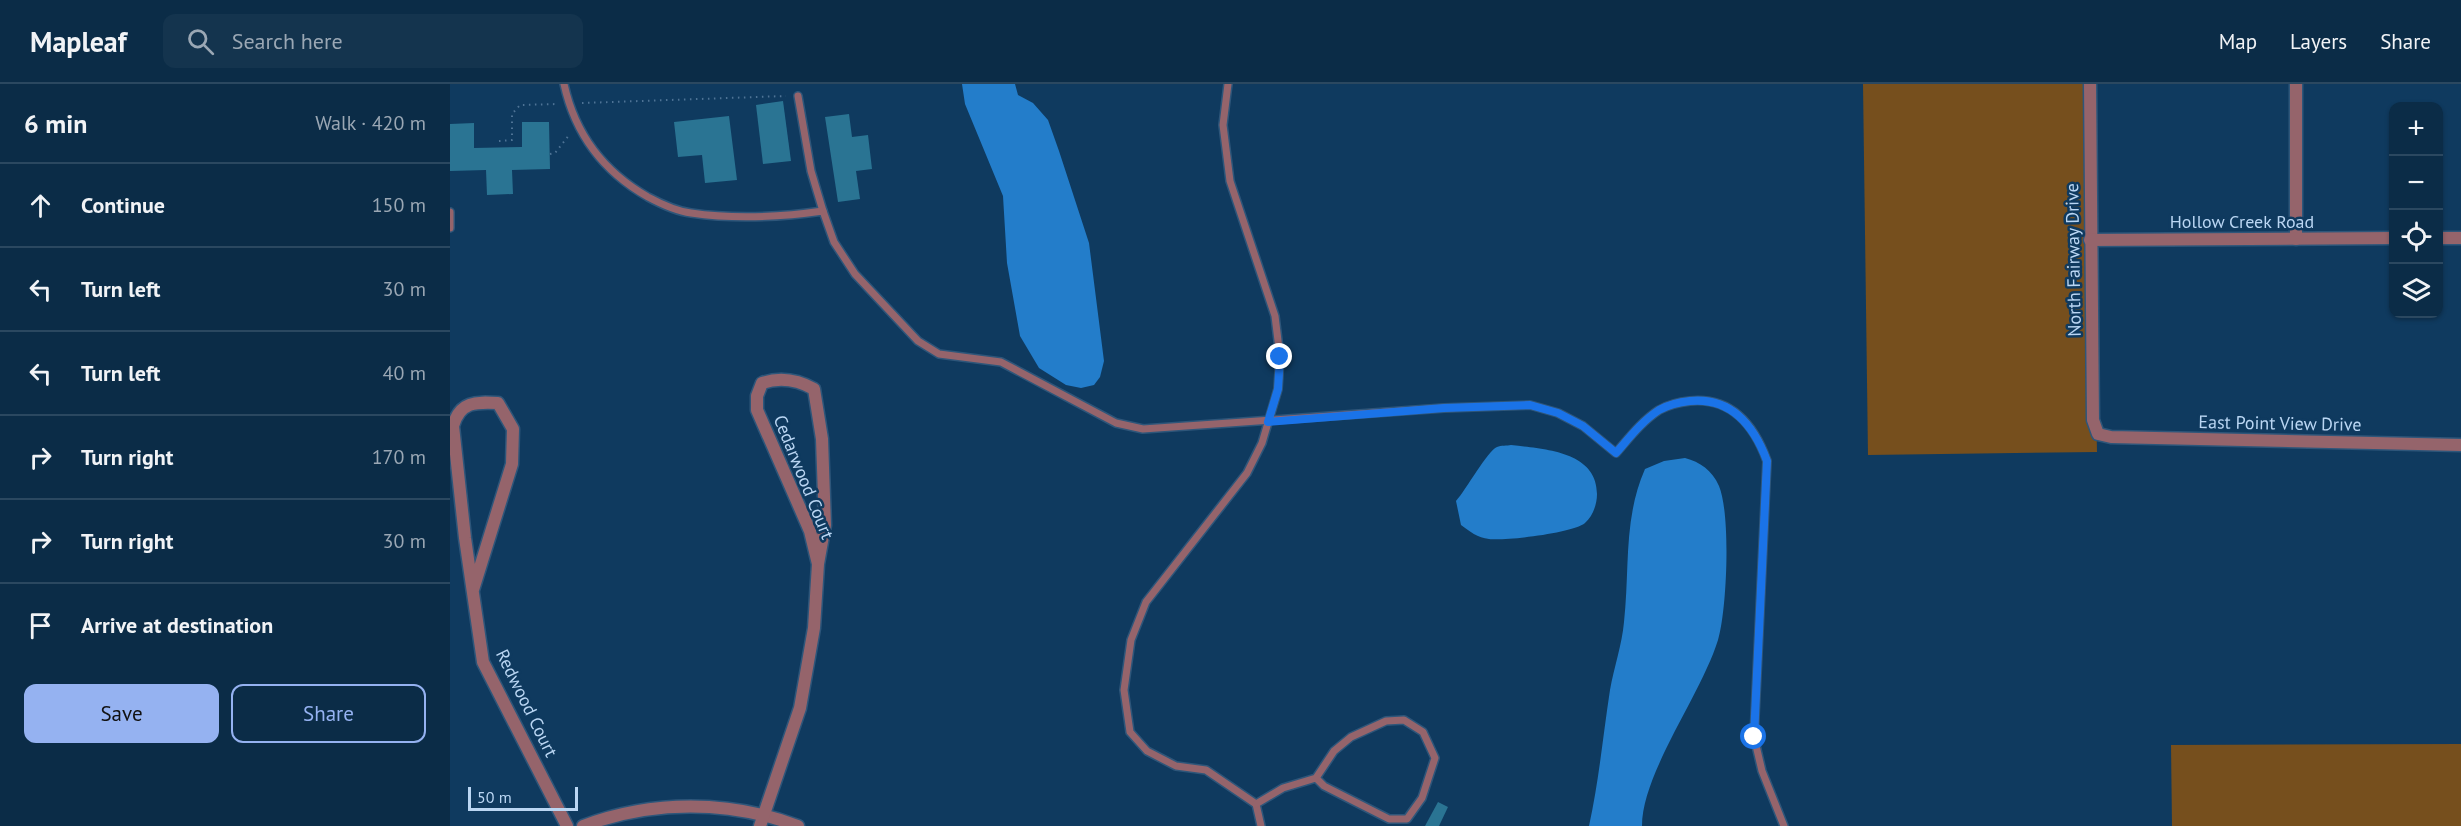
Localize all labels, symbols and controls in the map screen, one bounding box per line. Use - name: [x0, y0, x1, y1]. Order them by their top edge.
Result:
- search box: [163, 14, 583, 68]
- text: Mapleaf: [30, 23, 127, 60]
- icon: search: [184, 25, 217, 58]
- text: Search here: [232, 27, 343, 55]
- text: Map: [2219, 28, 2257, 55]
- text: Layers: [2290, 28, 2347, 55]
- text: Share: [2380, 28, 2431, 55]
- map controls: [2389, 102, 2443, 318]
- button: +: [2389, 102, 2443, 156]
- text: 6 min: [24, 107, 87, 140]
- text: Walk · 420 m: [315, 110, 426, 136]
- button: −: [2389, 156, 2443, 210]
- street label: North Fairway Drive: [2060, 183, 2086, 337]
- icon: ahead: [24, 189, 57, 222]
- text: Continue: [81, 191, 165, 219]
- text: 150 m: [372, 192, 426, 218]
- street label: Hollow Creek Road: [2170, 210, 2314, 233]
- button: locate: [2389, 210, 2443, 264]
- button: layers: [2389, 264, 2443, 318]
- icon: left: [24, 273, 57, 306]
- text: Turn left: [81, 275, 161, 303]
- text: 30 m: [383, 276, 426, 302]
- route end: [1266, 343, 1292, 369]
- icon: left: [24, 357, 57, 390]
- text: Turn left: [81, 359, 161, 387]
- text: 40 m: [383, 360, 426, 386]
- street label: East Point View Drive: [2198, 410, 2362, 436]
- street label: Cedarwood Court: [769, 411, 839, 543]
- icon: right: [24, 441, 57, 474]
- text: Turn right: [81, 443, 173, 471]
- text: 170 m: [372, 444, 426, 470]
- icon: right: [24, 525, 57, 558]
- text: Turn right: [81, 527, 173, 555]
- text: 30 m: [383, 528, 426, 554]
- icon: arrive: [24, 609, 57, 642]
- text: Arrive at destination: [81, 611, 273, 639]
- street label: Redwood Court: [491, 645, 563, 761]
- button: Save: [24, 684, 219, 743]
- button: Share: [231, 684, 426, 743]
- route start: [1740, 723, 1766, 749]
- scale bar: [468, 784, 578, 812]
- text: 50 m: [477, 787, 512, 807]

